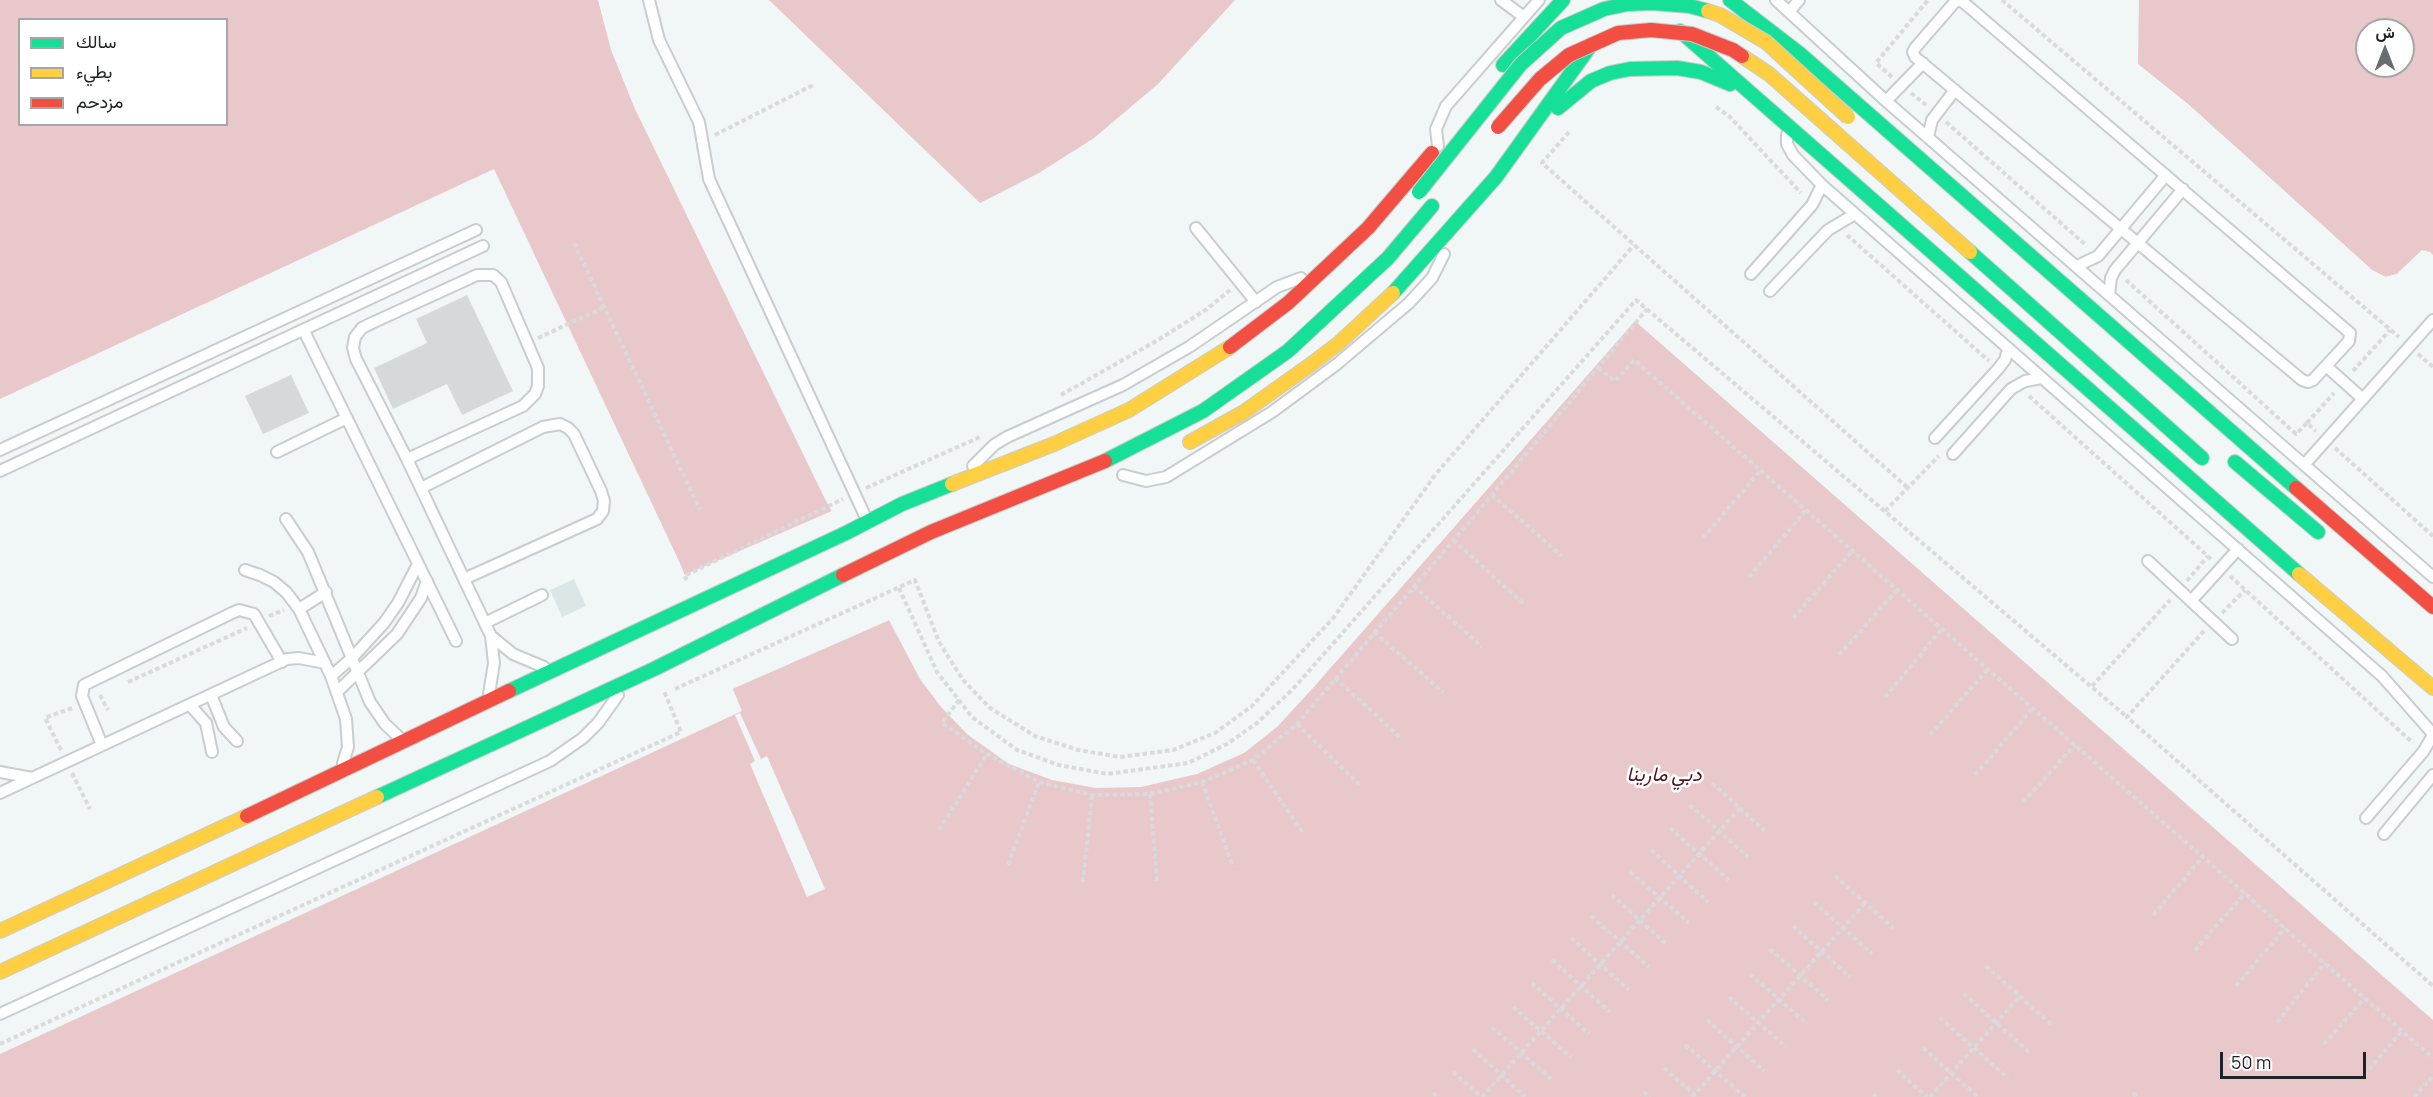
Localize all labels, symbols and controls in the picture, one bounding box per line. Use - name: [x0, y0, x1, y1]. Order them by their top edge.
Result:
- legend: [18, 18, 228, 126]
- north arrow: [2355, 18, 2415, 78]
- text: ش: [2375, 21, 2395, 43]
- text: سالك: [76, 29, 116, 53]
- text: بطيء: [76, 59, 112, 83]
- text: مزدحم: [76, 89, 123, 113]
- water label: دبي مارينا: [1626, 763, 1702, 787]
- scale bar: [2223, 1040, 2368, 1078]
- text: 50 m: [2231, 1050, 2271, 1074]

